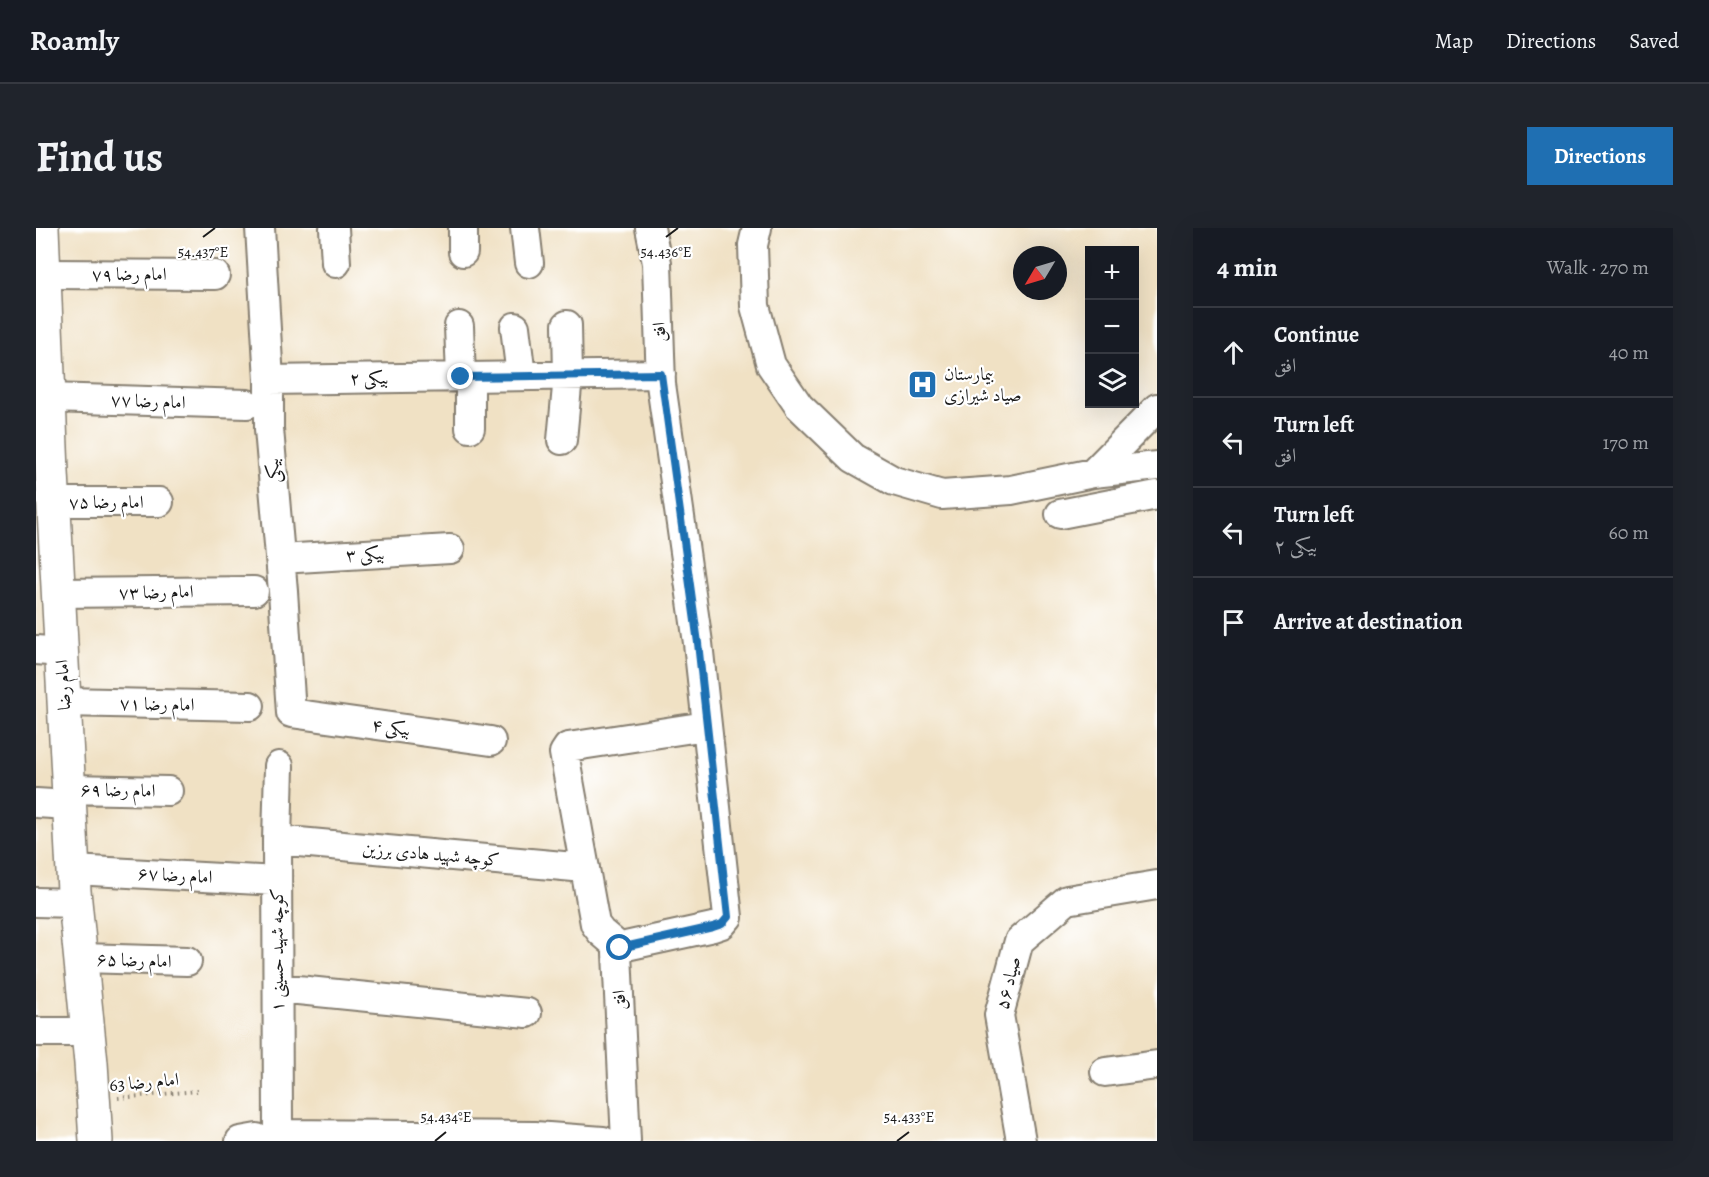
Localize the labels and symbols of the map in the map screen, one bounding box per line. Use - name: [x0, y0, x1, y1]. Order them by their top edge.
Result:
- text: 54.437°E: [178, 242, 228, 262]
- text: 54.436°E: [640, 242, 692, 262]
- north arrow: [1013, 246, 1067, 300]
- street label: امام رضا ۷۹: [91, 262, 167, 290]
- street label: افق: [647, 321, 671, 342]
- place label: بیمارستان صیاد شیرازی: [944, 362, 1022, 407]
- route end: [447, 363, 473, 389]
- street label: ۲ بیکی: [349, 366, 389, 391]
- hospital icon: بیمارستان صیاد شیرازی: [907, 368, 939, 400]
- street label: امام رضا ۷۷: [110, 388, 186, 418]
- street label: بیکی: [260, 458, 287, 484]
- street label: امام رضا ۷۵: [68, 490, 144, 518]
- street label: ۳ بیکی: [345, 541, 385, 568]
- street label: امام رضا ۷۳: [118, 579, 194, 609]
- street label: امام رضا: [50, 659, 80, 711]
- street label: امام رضا ۷۱: [119, 691, 195, 721]
- street label: ۴ بیکی: [370, 712, 412, 743]
- street label: امام رضا ۶۹: [80, 777, 156, 807]
- street label: کوچه شهید هادی برزین: [361, 836, 501, 873]
- street label: امام رضا ۶۷: [137, 861, 213, 893]
- street label: کوچه شهید حسینی ۱: [265, 888, 290, 1012]
- route start: [606, 934, 632, 960]
- street label: امام رضا ۶۵: [96, 947, 172, 977]
- street label: صیاد ۵۶: [990, 954, 1026, 1012]
- street label: افق: [606, 989, 632, 1011]
- street label: امام رضا 63: [108, 1067, 180, 1101]
- text: 54.434°E: [420, 1107, 472, 1127]
- text: 54.433°E: [884, 1107, 934, 1127]

